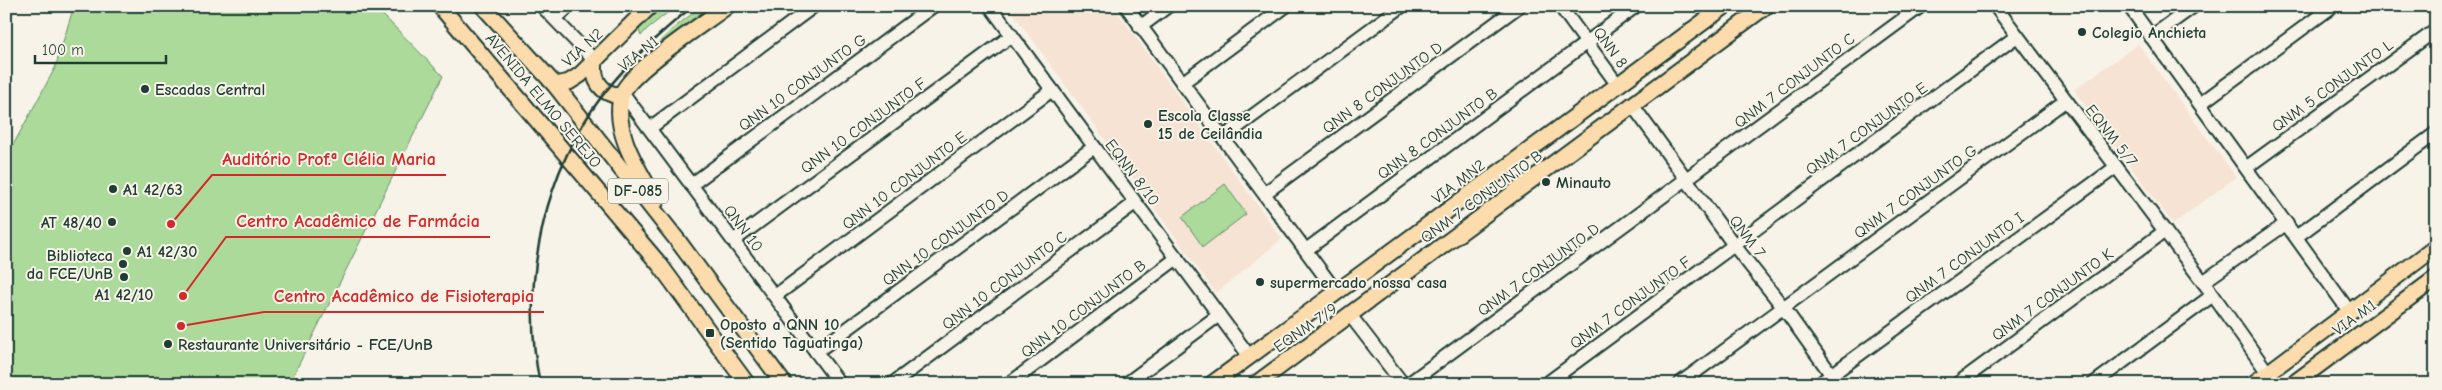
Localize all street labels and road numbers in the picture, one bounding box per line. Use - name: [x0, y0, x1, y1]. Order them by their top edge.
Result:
- street label: QNN 8: [1589, 24, 1631, 71]
- street label: VIA N2: [559, 25, 607, 71]
- street label: AVENIDA ELMO SEREJO: [482, 30, 605, 172]
- street label: QNM 7 CONJUNTO C: [1731, 30, 1858, 132]
- street label: QNN 10 CONJUNTO G: [735, 31, 870, 135]
- street label: VIA N1: [615, 32, 662, 75]
- street label: QNM 5 CONJUNTO L: [2269, 36, 2397, 136]
- street label: QNN 8 CONJUNTO D: [1319, 38, 1446, 137]
- street label: QNN 10 CONJUNTO F: [797, 74, 931, 177]
- street label: QNM 7 CONJUNTO E: [1802, 78, 1931, 179]
- street label: QNN 8 CONJUNTO B: [1374, 84, 1501, 183]
- street label: EQNM 5/7: [2082, 101, 2141, 170]
- street label: QNN 10 CONJUNTO E: [839, 128, 971, 234]
- street label: EQNN 8/10: [1101, 136, 1163, 209]
- street label: QNM 7 CONJUNTO G: [1851, 141, 1981, 242]
- street label: QNM 7 CONJUNTO B: [1417, 147, 1546, 247]
- street label: VIA MN2: [1429, 156, 1489, 208]
- road number: DF-085: [608, 178, 668, 204]
- street label: QNN 10 CONJUNTO D: [879, 186, 1012, 290]
- street label: QNN 10: [720, 202, 767, 256]
- street label: QNM 7 CONJUNTO I: [1902, 209, 2027, 307]
- street label: QNM 7: [1726, 212, 1769, 262]
- street label: QNM 7 CONJUNTO D: [1474, 220, 1603, 320]
- street label: QNN 10 CONJUNTO C: [939, 228, 1071, 334]
- street label: QNM 7 CONJUNTO K: [1989, 245, 2117, 345]
- street label: QNM 7 CONJUNTO F: [1567, 252, 1695, 353]
- street label: QNN 10 CONJUNTO B: [1018, 256, 1150, 362]
- street label: VIA M1: [2329, 296, 2380, 340]
- street label: EQNM 7/9: [1270, 299, 1341, 356]

